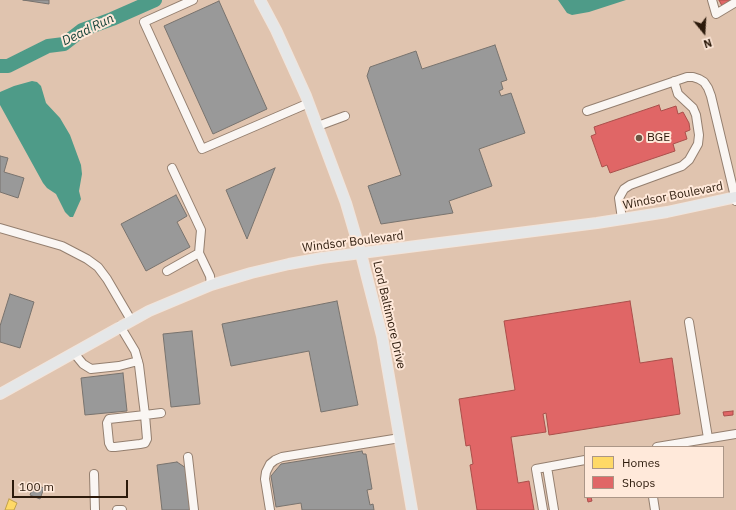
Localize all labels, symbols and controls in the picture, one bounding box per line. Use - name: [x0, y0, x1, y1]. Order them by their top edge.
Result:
- water label: Dead Run: [59, 11, 117, 49]
- north arrow: [684, 12, 724, 52]
- text: N: [702, 36, 714, 51]
- place label: BGE: [647, 131, 670, 145]
- marker: BGE: [634, 133, 644, 143]
- street label: Windsor Boulevard: [622, 179, 724, 213]
- street label: Windsor Boulevard: [302, 229, 404, 255]
- street label: Lord Baltimore Drive: [370, 260, 408, 370]
- legend: [584, 446, 724, 498]
- text: Homes: [622, 455, 660, 470]
- scale bar: [14, 472, 130, 498]
- text: Shops: [622, 475, 655, 490]
- text: 100 m: [19, 479, 54, 494]

